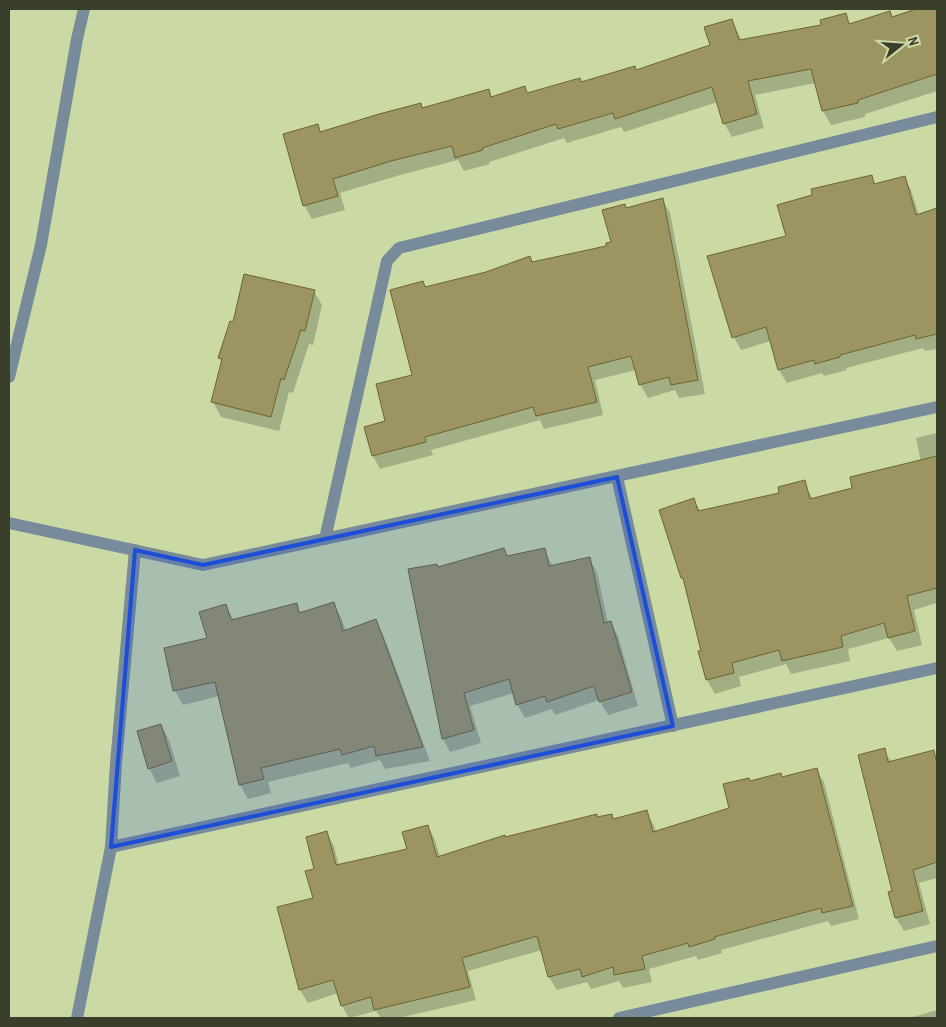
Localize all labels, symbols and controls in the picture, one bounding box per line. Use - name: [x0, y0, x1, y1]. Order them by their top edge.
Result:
- north arrow: [876, 20, 926, 70]
- text: N: [904, 35, 923, 48]

